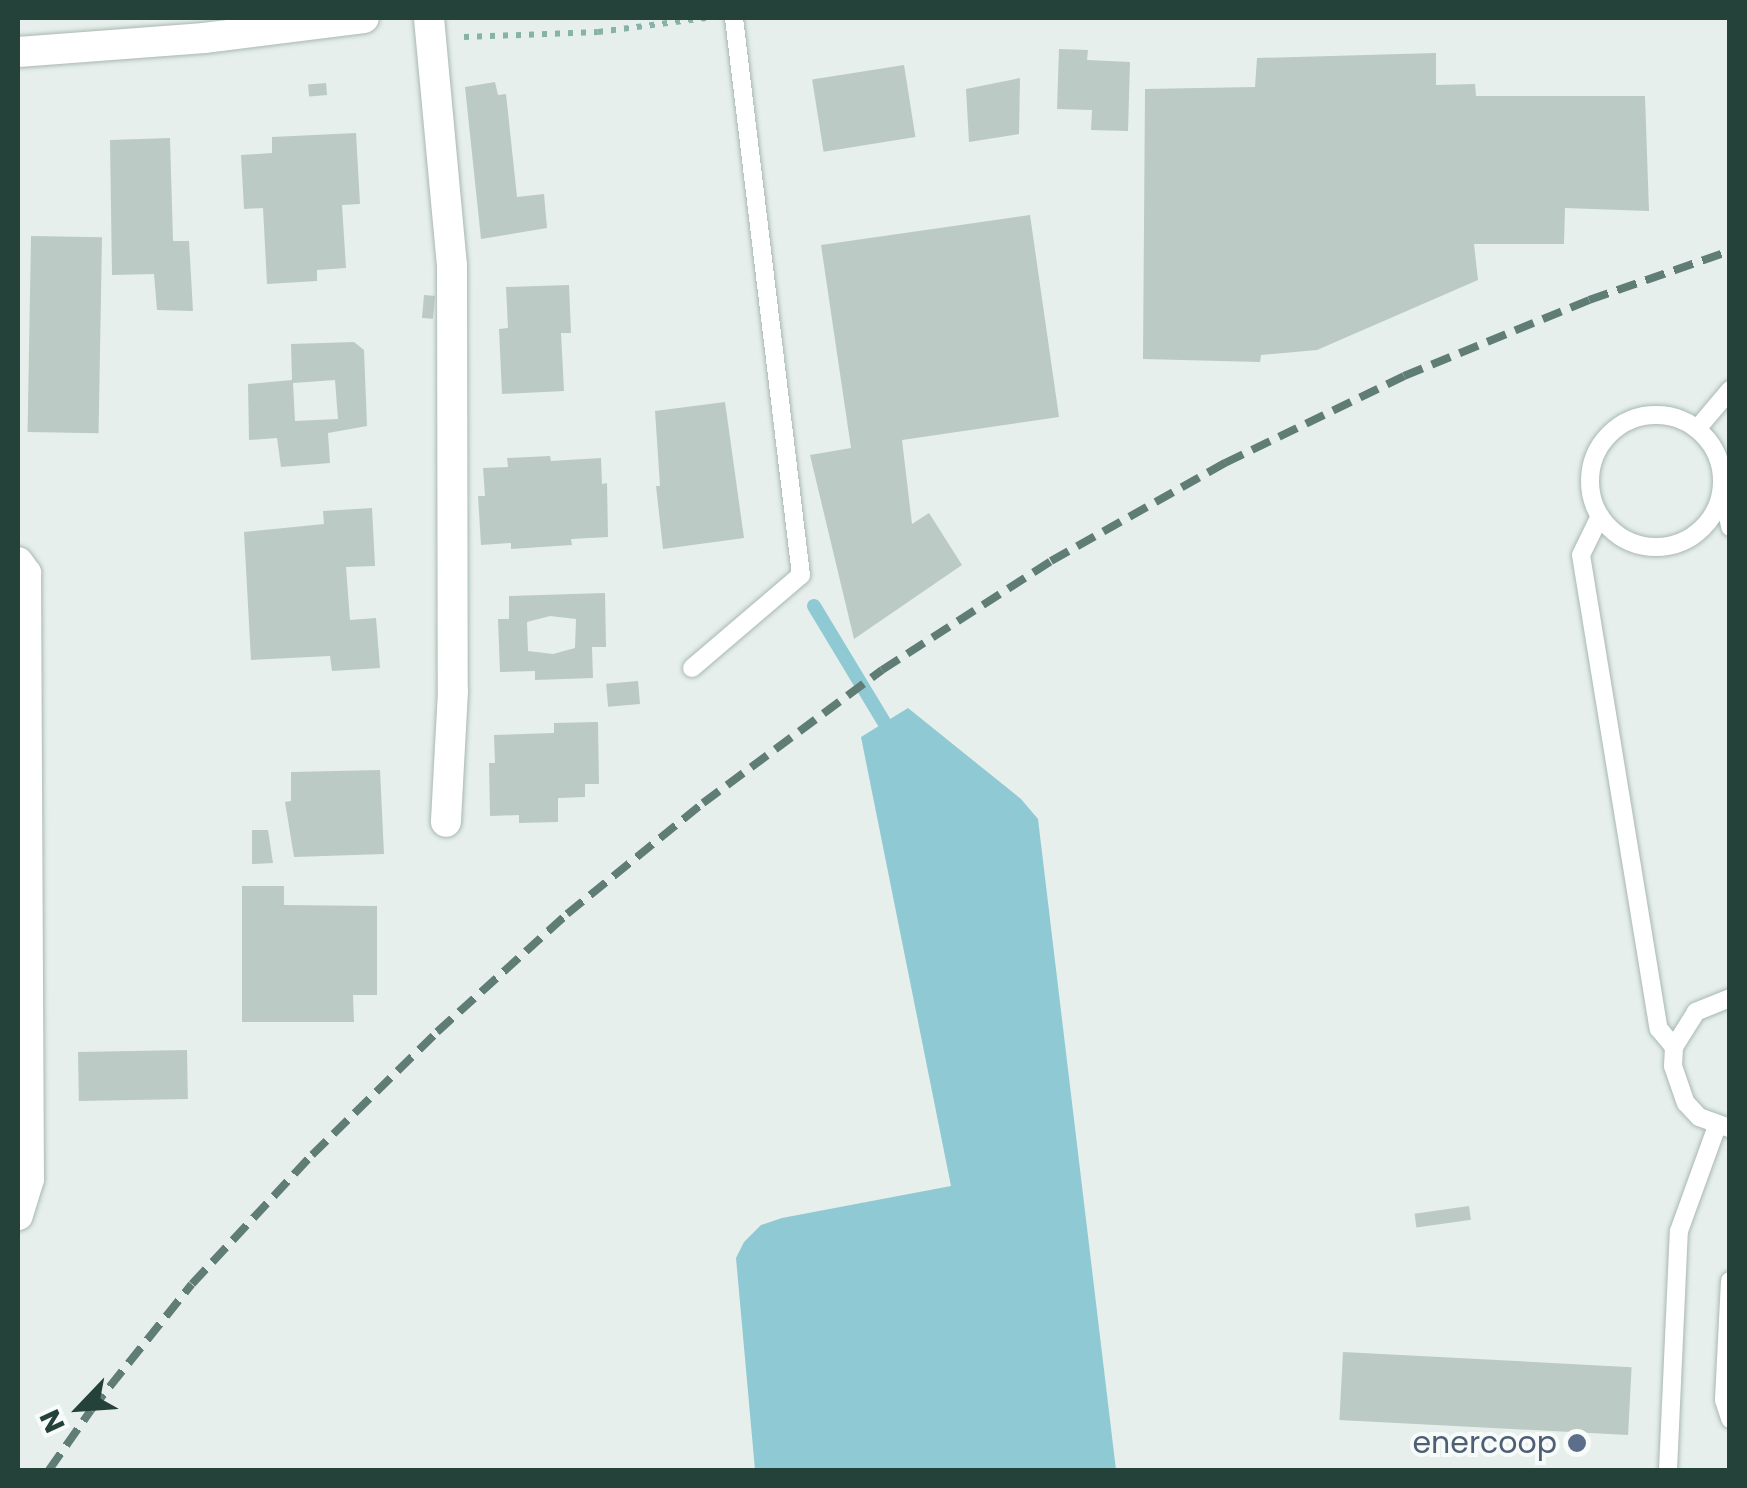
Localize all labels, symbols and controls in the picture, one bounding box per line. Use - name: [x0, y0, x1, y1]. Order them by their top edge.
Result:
- north arrow: [30, 1358, 130, 1458]
- text: N: [30, 1403, 74, 1439]
- place label: enercoop: [1413, 1425, 1557, 1461]
- marker: enercoop: [1566, 1432, 1588, 1454]

